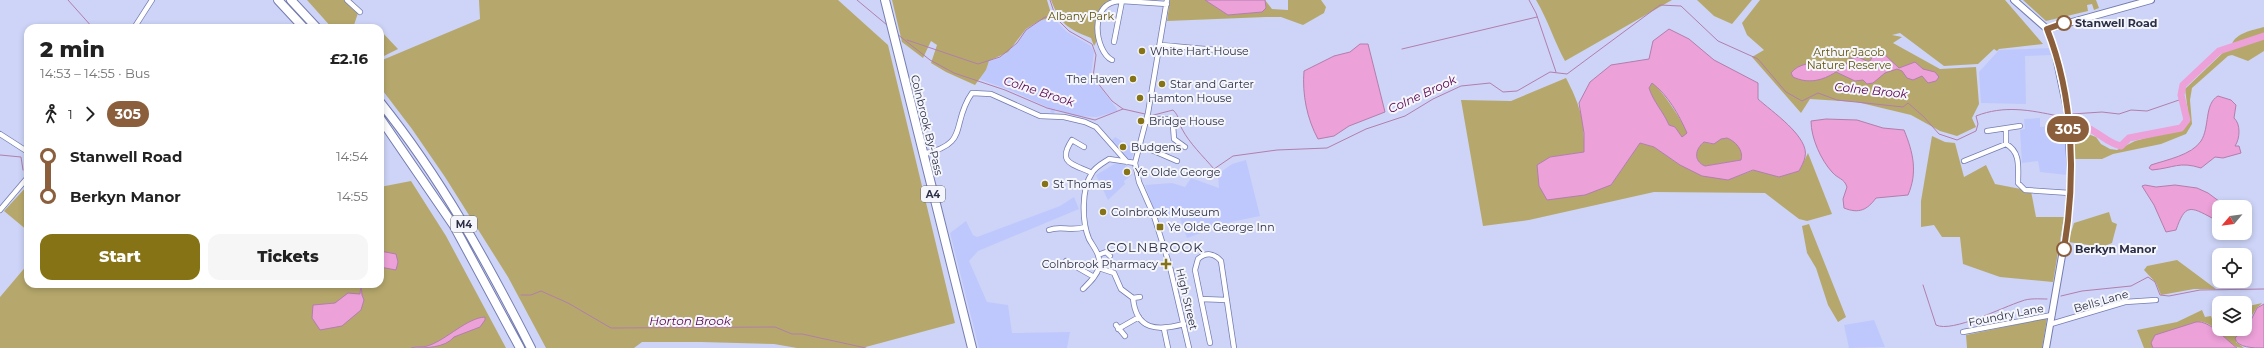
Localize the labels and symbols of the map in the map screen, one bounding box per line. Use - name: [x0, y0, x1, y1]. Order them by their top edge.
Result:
- park label: Albany Park: [1048, 9, 1114, 23]
- marker: Stanwell Road: [2056, 15, 2072, 31]
- place label: Stanwell Road: [2075, 16, 2157, 30]
- place label: White Hart House: [1150, 44, 1249, 58]
- park label: Arthur Jacob Nature Reserve: [1807, 45, 1892, 72]
- marker: White Hart House: [1137, 46, 1147, 56]
- water label: Colne Brook: [1386, 71, 1459, 116]
- place label: The Haven: [1067, 72, 1125, 86]
- street label: Colnbrook By-Pass: [908, 73, 946, 177]
- water label: Colne Brook: [1002, 73, 1077, 110]
- marker: The Haven: [1128, 74, 1138, 84]
- place label: Star and Garter: [1170, 77, 1254, 91]
- marker: Star and Garter: [1157, 79, 1167, 89]
- water label: Colne Brook: [1834, 79, 1909, 101]
- place label: Hamton House: [1148, 91, 1232, 105]
- marker: Hamton House: [1135, 93, 1145, 103]
- place label: Bridge House: [1149, 114, 1225, 128]
- marker: Bridge House: [1136, 116, 1146, 126]
- line badge: 305: [2045, 116, 2091, 142]
- place label: Budgens: [1131, 140, 1182, 154]
- marker: Budgens: [1118, 142, 1128, 152]
- place label: Ye Olde George: [1135, 165, 1221, 179]
- marker: Ye Olde George: [1122, 167, 1132, 177]
- place label: St Thomas: [1053, 177, 1112, 191]
- marker: St Thomas: [1040, 179, 1050, 189]
- road number: A4: [921, 186, 945, 202]
- north arrow: [2212, 200, 2252, 240]
- place label: Colnbrook Museum: [1111, 205, 1220, 219]
- marker: Colnbrook Museum: [1098, 207, 1108, 217]
- road number: M4: [451, 216, 477, 232]
- place label: Ye Olde George Inn: [1168, 220, 1275, 234]
- marker: Ye Olde George Inn: [1155, 222, 1165, 232]
- district label: COLNBROOK: [1106, 239, 1204, 255]
- marker: Berkyn Manor: [2056, 241, 2072, 257]
- place label: Berkyn Manor: [2075, 242, 2156, 256]
- place label: Colnbrook Pharmacy: [1042, 257, 1158, 271]
- marker: Colnbrook Pharmacy: [1161, 259, 1171, 269]
- street label: High Street: [1173, 267, 1201, 332]
- street label: Bells Lane: [2072, 286, 2130, 315]
- street label: Foundry Lane: [1967, 301, 2045, 329]
- water label: Horton Brook: [649, 313, 732, 328]

